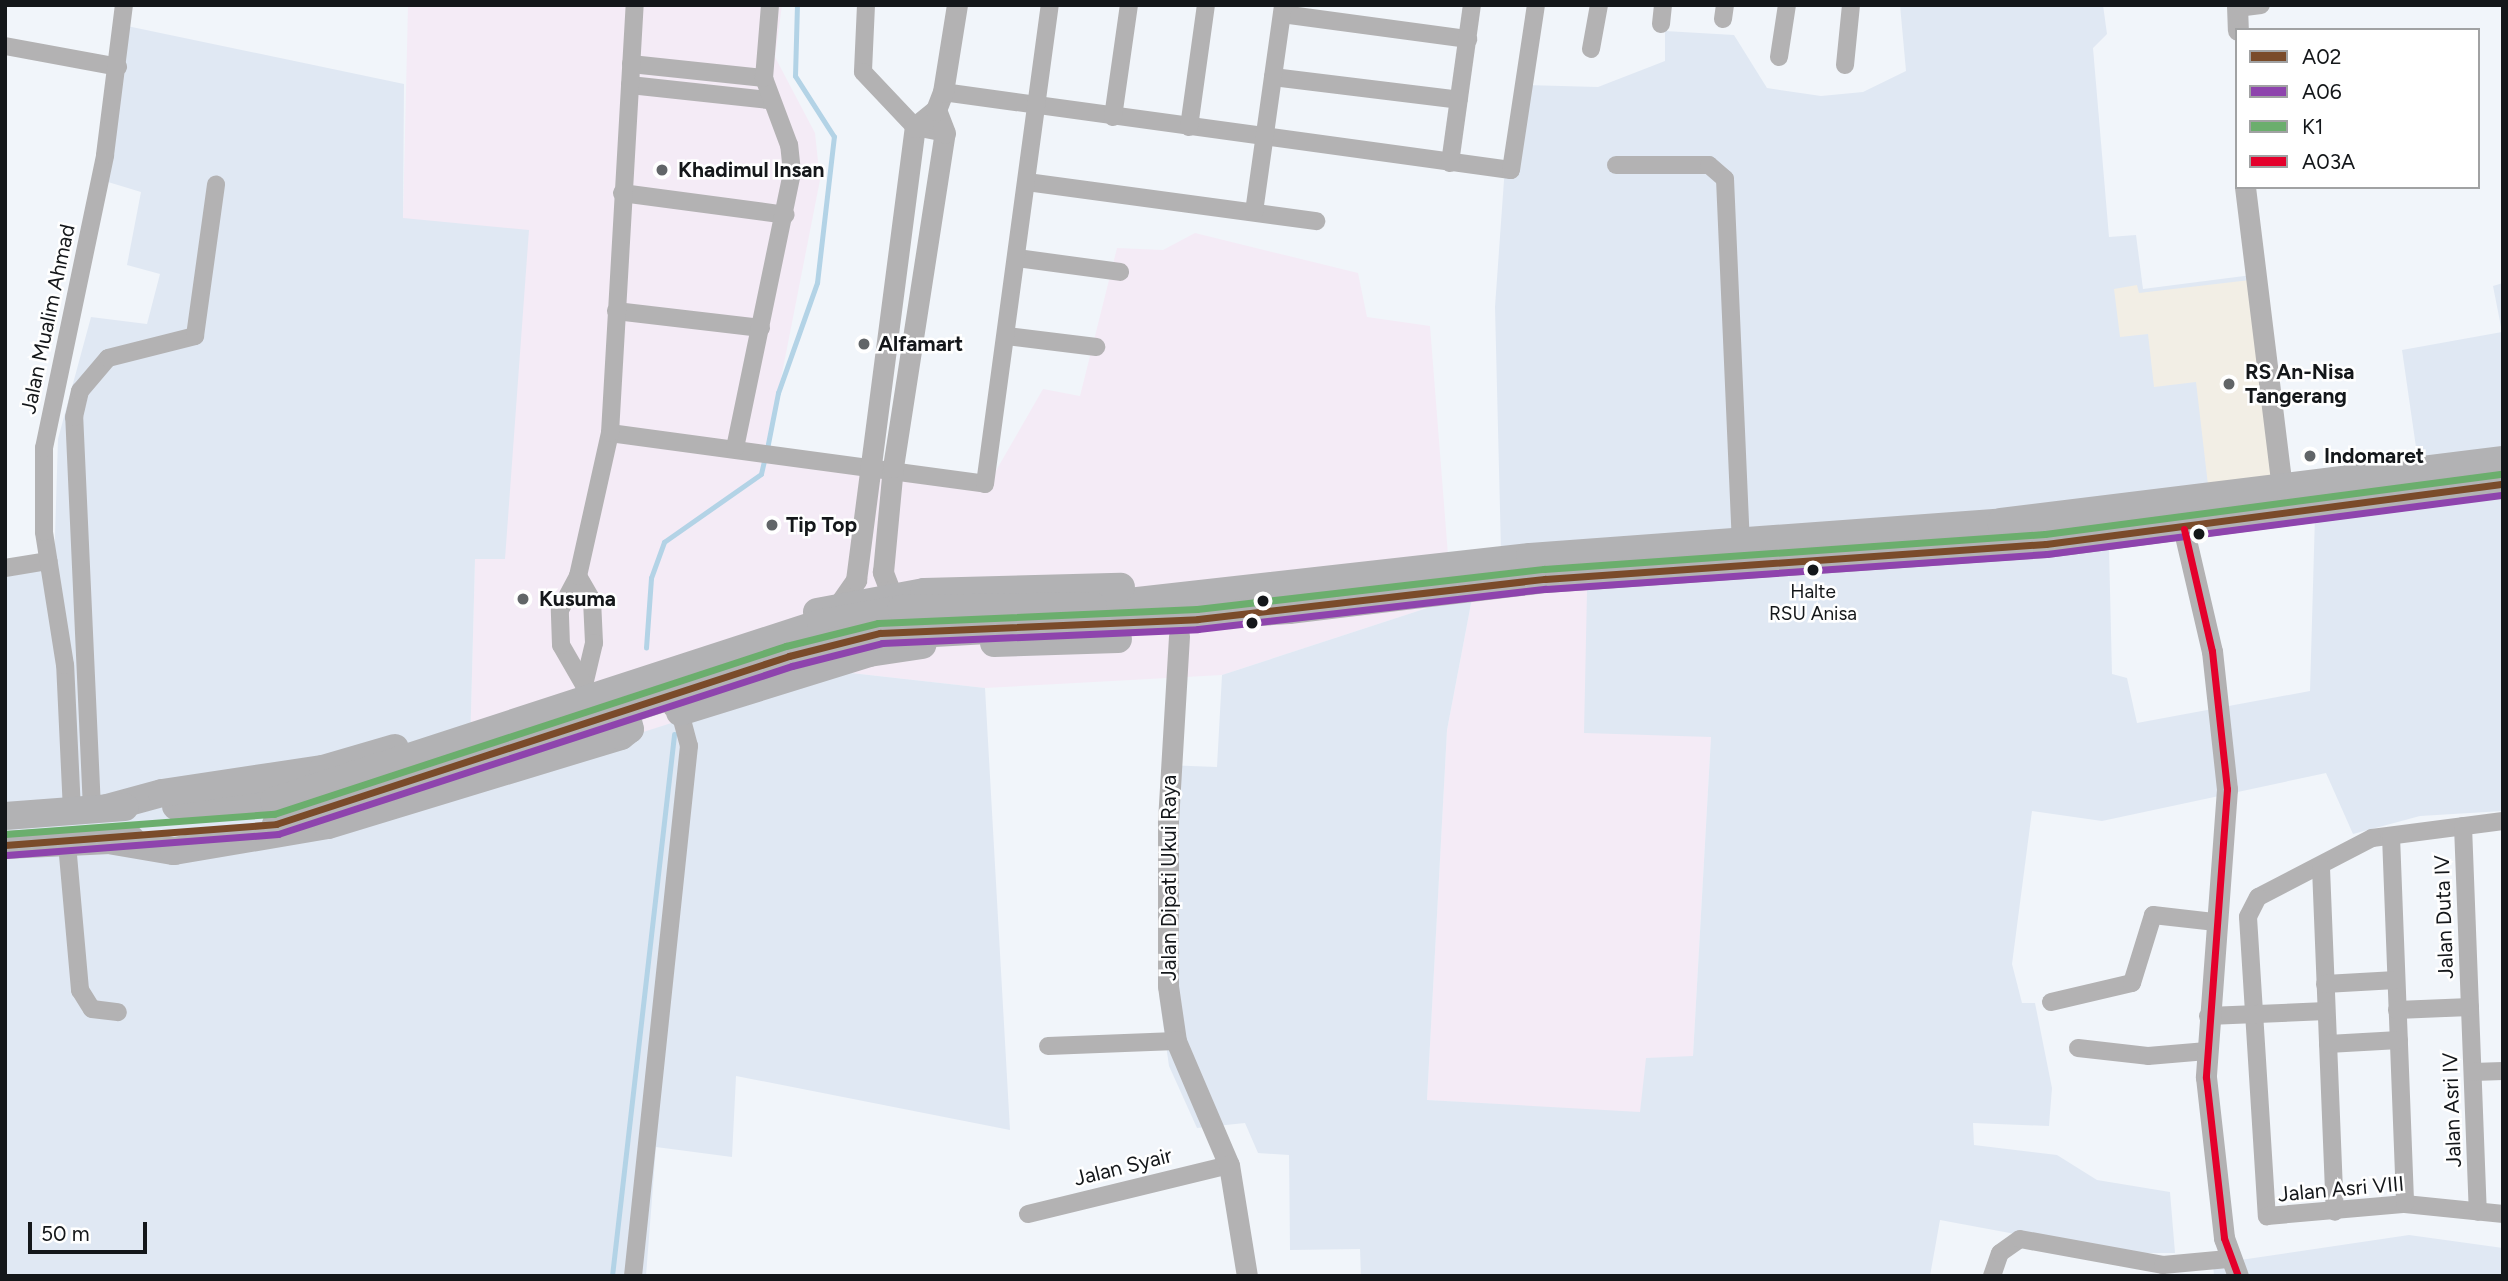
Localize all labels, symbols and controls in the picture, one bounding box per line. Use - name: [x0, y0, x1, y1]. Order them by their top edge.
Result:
- legend: [2235, 28, 2480, 189]
- text: A02: [2302, 44, 2341, 69]
- text: A06: [2302, 79, 2342, 104]
- text: K1: [2302, 114, 2323, 139]
- text: A03A: [2302, 149, 2355, 174]
- place label: Khadimul Insan: [678, 157, 824, 183]
- marker: Khadimul Insan: [652, 160, 672, 180]
- street label: Jalan Mualim Ahmad: [16, 222, 80, 416]
- place label: Alfamart: [878, 331, 963, 357]
- marker: Alfamart: [856, 336, 872, 352]
- place label: RS An-Nisa Tangerang: [2245, 359, 2354, 409]
- marker: RS An-Nisa Tangerang: [2219, 374, 2239, 394]
- place label: Indomaret: [2324, 443, 2424, 469]
- marker: Indomaret: [2302, 448, 2318, 464]
- place label: Tip Top: [786, 512, 857, 538]
- marker: Tip Top: [764, 517, 780, 533]
- unlabelled marker: [2192, 527, 2206, 541]
- marker: Halte RSU Anisa: [1806, 563, 1820, 577]
- place label: Halte RSU Anisa: [1769, 581, 1857, 625]
- place label: Kusuma: [539, 586, 616, 612]
- marker: Kusuma: [513, 589, 533, 609]
- unlabelled marker: [1256, 594, 1270, 608]
- unlabelled marker: [1245, 616, 1259, 630]
- street label: Jalan Dipati Ukui Raya: [1156, 775, 1182, 981]
- street label: Jalan Duta IV: [2429, 855, 2459, 979]
- street label: Jalan Asri IV: [2437, 1052, 2467, 1168]
- street label: Jalan Syair: [1071, 1143, 1175, 1191]
- street label: Jalan Asri VIII: [2277, 1171, 2405, 1207]
- scale bar: [32, 1208, 150, 1252]
- text: 50 m: [41, 1221, 90, 1246]

